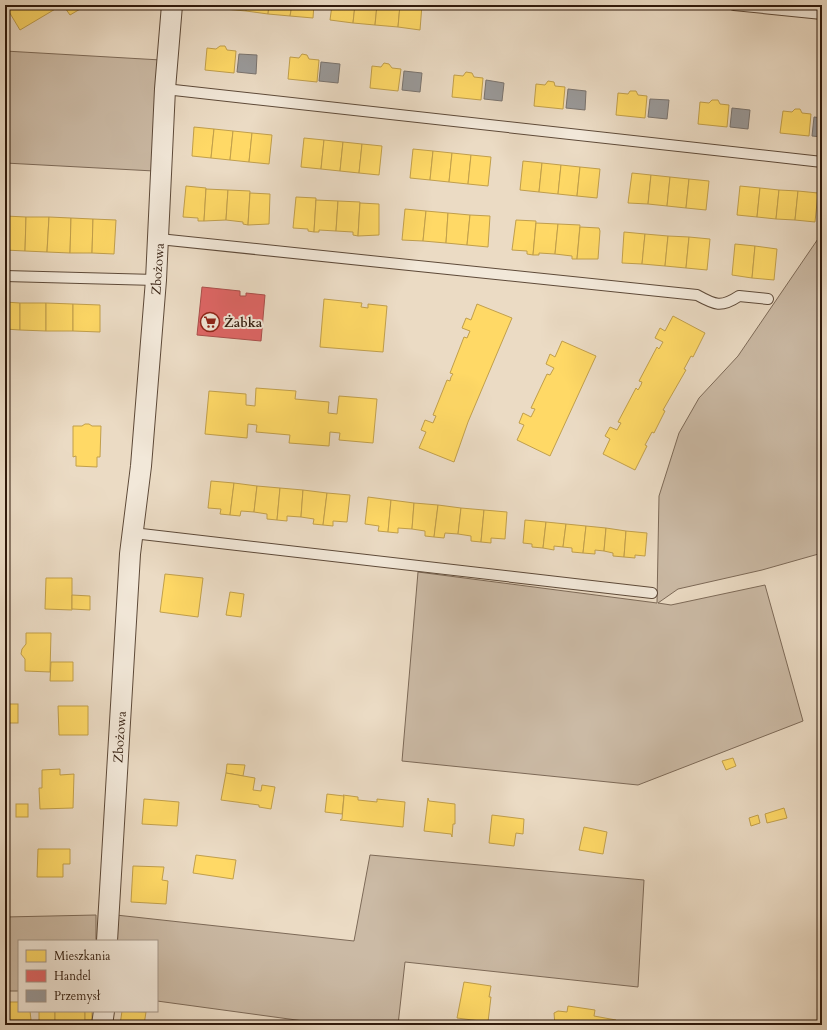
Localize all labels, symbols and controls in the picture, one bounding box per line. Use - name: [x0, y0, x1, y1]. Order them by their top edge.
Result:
- street label: Zbożowa: [147, 242, 169, 296]
- supermarket icon: Żabka: [199, 311, 221, 333]
- place label: Żabka: [224, 314, 263, 332]
- street label: Zbożowa: [109, 710, 131, 764]
- legend: [18, 940, 158, 1012]
- text: Mieszkania: [54, 948, 111, 964]
- text: Handel: [54, 968, 91, 984]
- text: Przemysł: [54, 988, 101, 1004]

